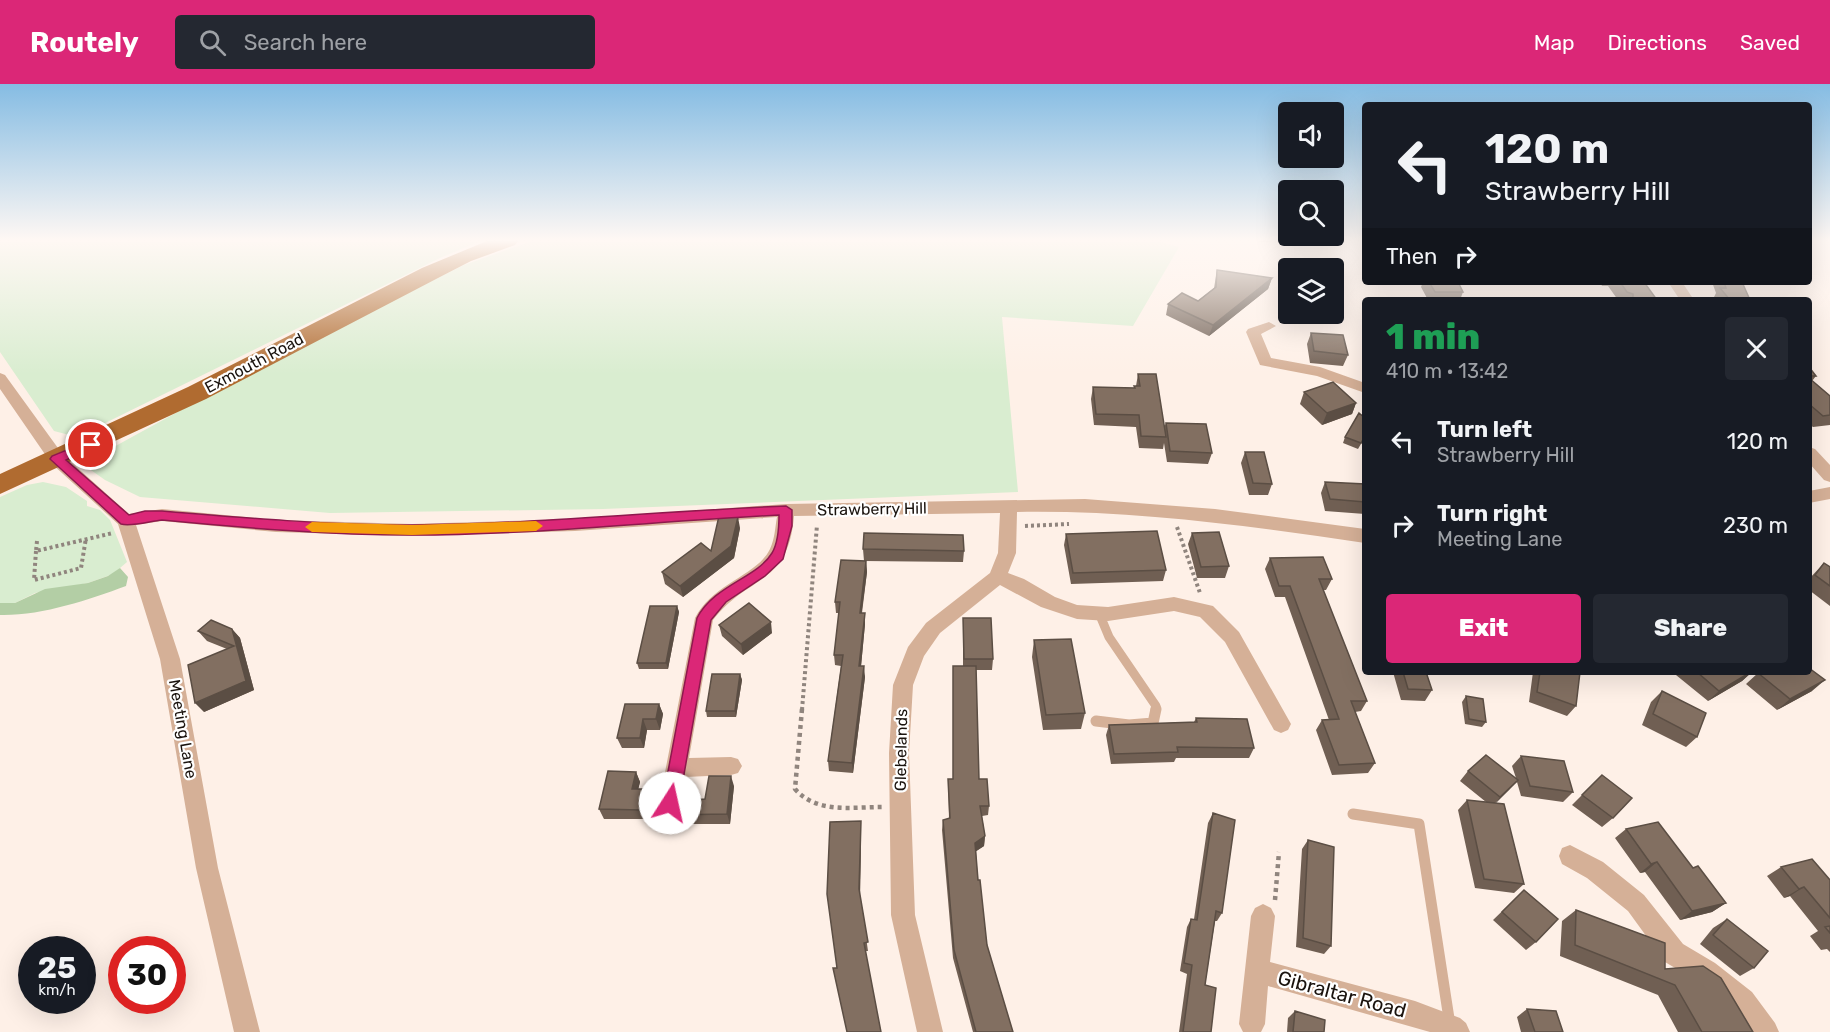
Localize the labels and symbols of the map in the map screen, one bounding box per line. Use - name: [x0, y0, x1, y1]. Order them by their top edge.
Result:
- street label: Exmouth Road: [201, 329, 307, 397]
- pin: [65, 419, 116, 470]
- street label: Strawberry Hill: [817, 499, 927, 519]
- street label: Meeting Lane: [165, 678, 201, 780]
- street label: Glebelands: [891, 709, 911, 791]
- position arrow: [638, 771, 702, 835]
- speed limit sign: 30: [108, 936, 186, 1014]
- street label: Gibraltar Road: [1275, 965, 1409, 1023]

